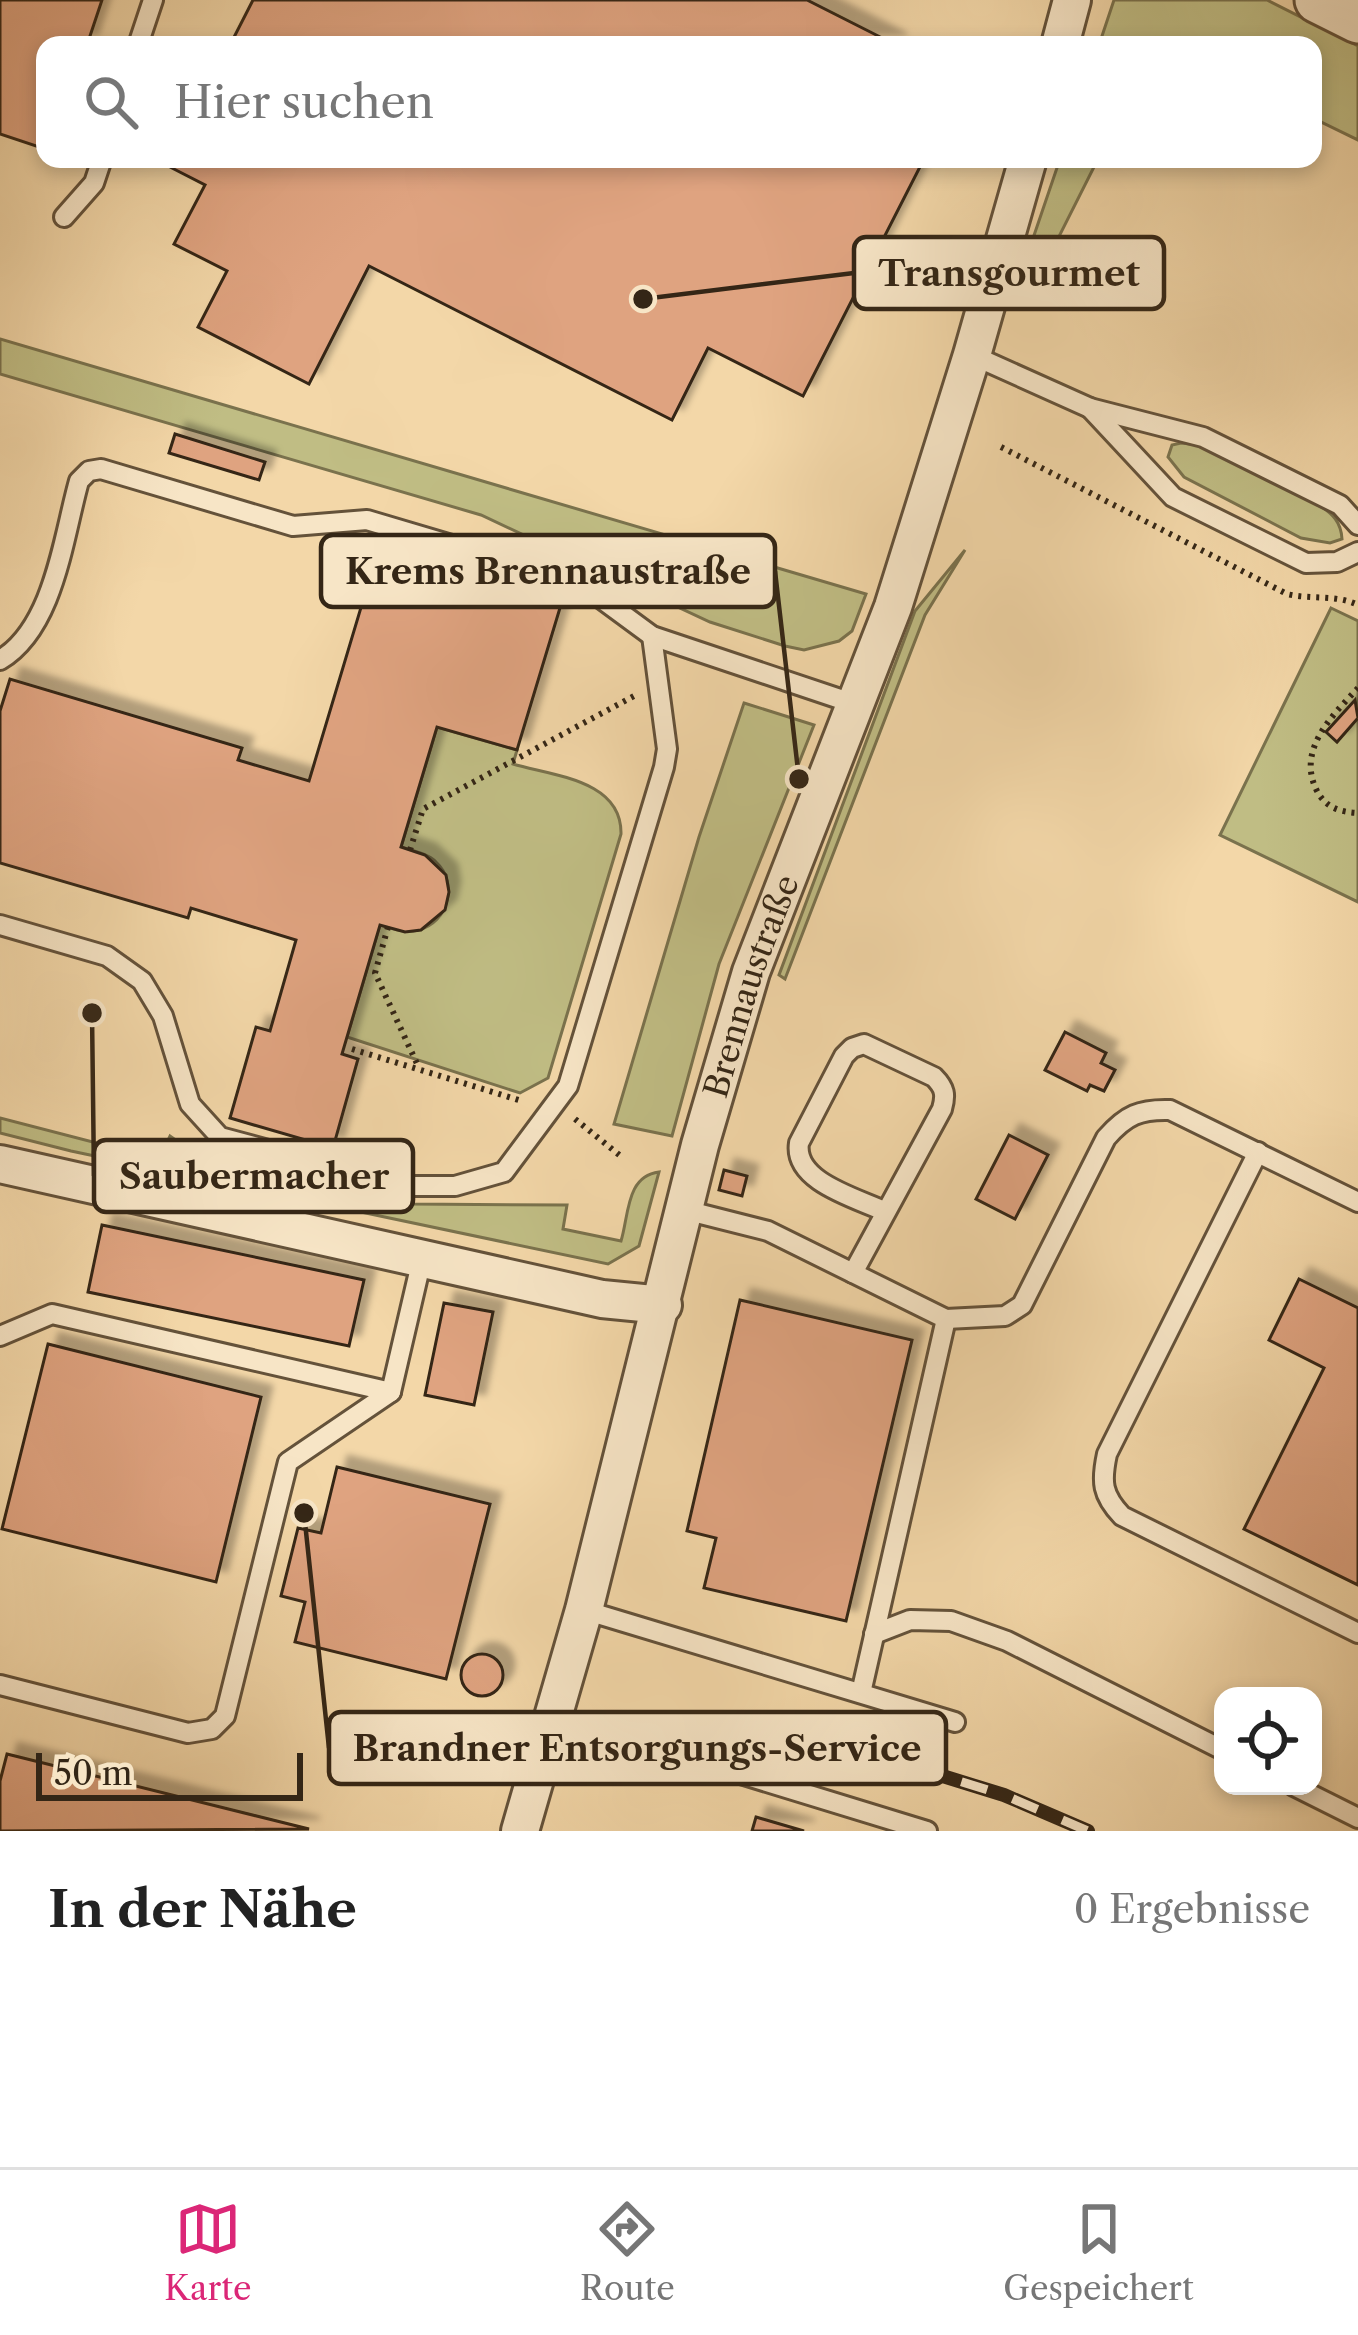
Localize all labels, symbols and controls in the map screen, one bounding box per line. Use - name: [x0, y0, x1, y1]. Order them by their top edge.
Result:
- search box: [36, 36, 1322, 168]
- icon: search: [78, 69, 144, 135]
- text: Hier suchen: [174, 74, 434, 130]
- callout: Transgourmet: [854, 237, 1164, 309]
- text: Transgourmet: [878, 251, 1141, 295]
- callout: Krems Brennaustraße: [321, 535, 775, 607]
- text: Krems Brennaustraße: [345, 549, 751, 593]
- street label: Brennaustraße: [695, 869, 807, 1102]
- callout: Saubermacher: [94, 1140, 413, 1212]
- text: Saubermacher: [119, 1154, 390, 1198]
- map controls: [1214, 1687, 1322, 1795]
- button: locate: [1214, 1687, 1322, 1795]
- callout: Brandner Entsorgungs-Service: [329, 1712, 946, 1784]
- text: Brandner Entsorgungs-Service: [353, 1726, 921, 1770]
- scale bar: [36, 1747, 303, 1800]
- text: 50 m: [54, 1753, 132, 1794]
- text: In der Nähe: [48, 1878, 357, 1940]
- text: 0 Ergebnisse: [1074, 1885, 1310, 1933]
- tab: Karte: [164, 2196, 251, 2309]
- tab: Route: [580, 2196, 675, 2309]
- tab: Gespeichert: [1003, 2196, 1194, 2309]

